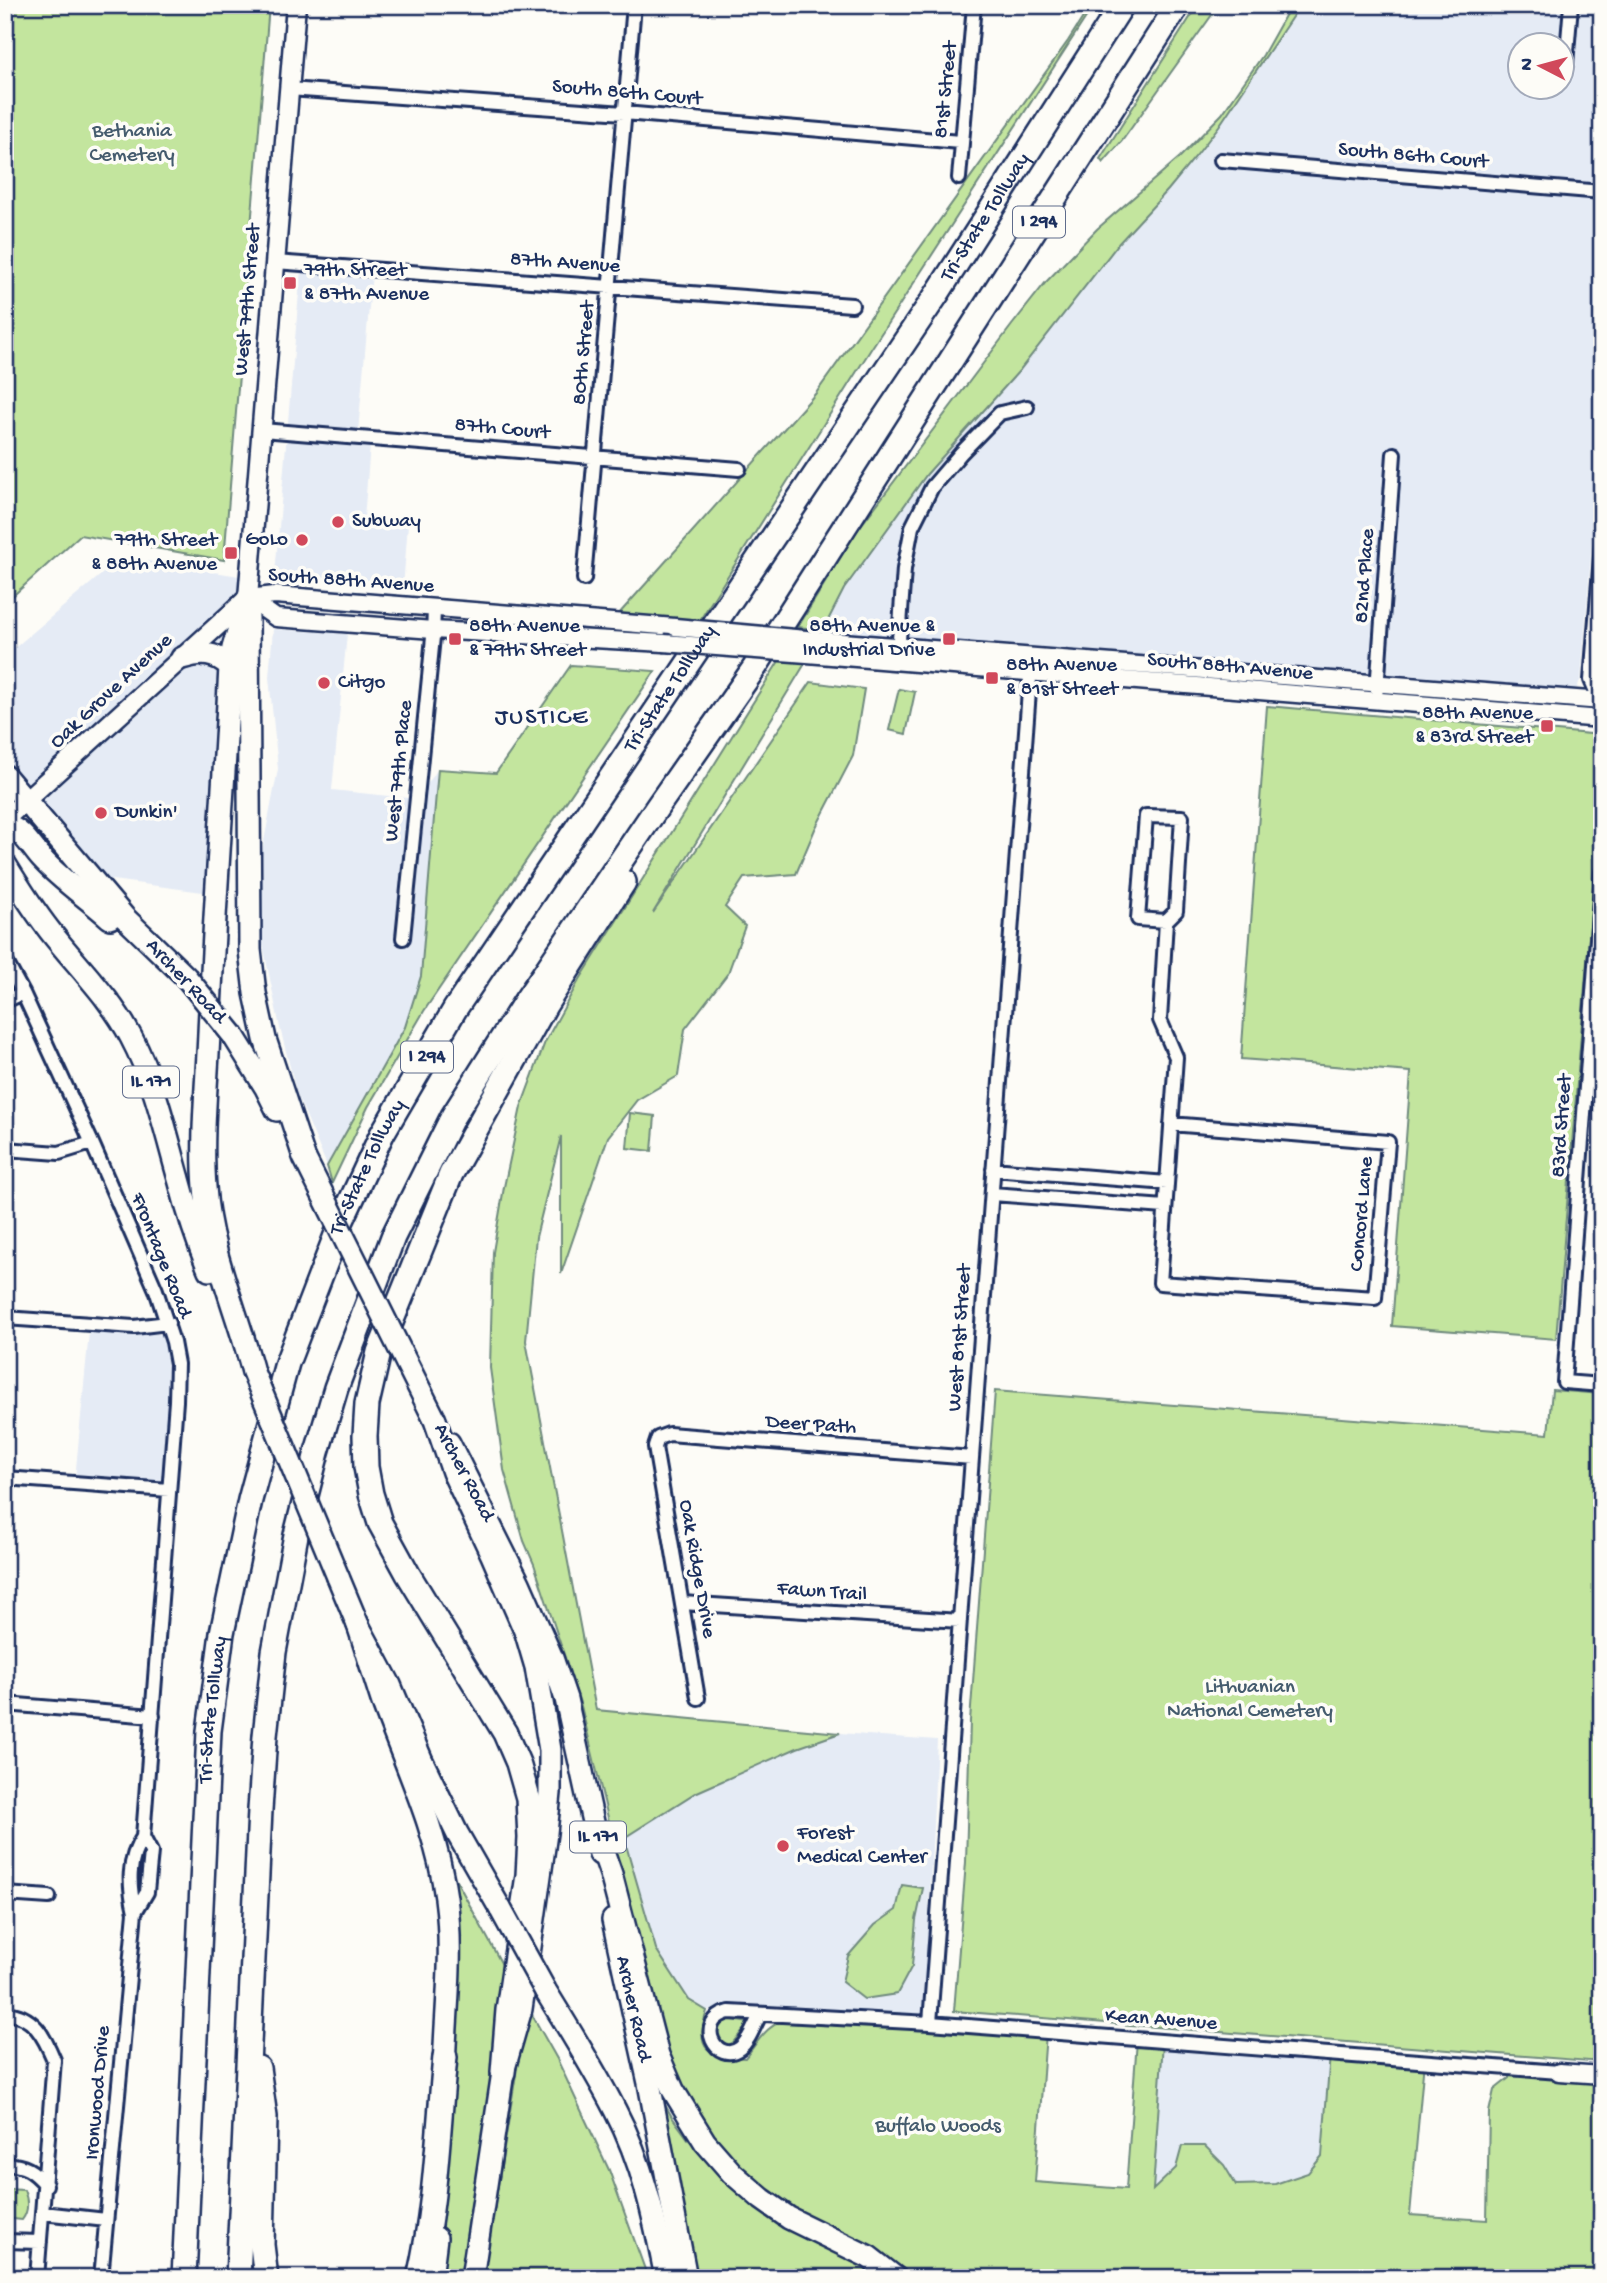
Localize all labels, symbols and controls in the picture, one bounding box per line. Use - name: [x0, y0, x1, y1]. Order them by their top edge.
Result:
- north arrow: [1506, 32, 1576, 102]
- street label: 81st Street: [929, 38, 965, 140]
- text: N: [1515, 57, 1540, 72]
- street label: South 86th Court: [551, 75, 705, 113]
- park label: Bethania Cemetery: [89, 120, 175, 169]
- street label: South 86th Court: [1337, 138, 1491, 176]
- street label: Tri-State Tollway: [935, 149, 1036, 287]
- road number: I 294: [1013, 206, 1065, 238]
- street label: West 79th Street: [230, 221, 268, 377]
- street label: 87th Avenue: [509, 248, 622, 280]
- place label: 79th Street & 87th Avenue: [303, 259, 430, 308]
- marker: 79th Street & 87th Avenue: [282, 275, 298, 291]
- street label: 80th Street: [568, 298, 602, 406]
- street label: 87th Court: [453, 413, 553, 447]
- place label: Subway: [352, 510, 421, 535]
- marker: Subway: [330, 514, 346, 530]
- street label: 82nd Place: [1350, 527, 1382, 624]
- place label: GoLo: [245, 528, 288, 553]
- place label: 79th Street & 88th Avenue: [91, 529, 219, 578]
- marker: GoLo: [294, 532, 310, 548]
- marker: 79th Street & 88th Avenue: [223, 545, 239, 561]
- street label: South 88th Avenue: [267, 564, 436, 600]
- place label: 88th Avenue & 79th Street: [469, 615, 588, 664]
- place label: 88th Avenue & Industrial Drive: [802, 615, 936, 664]
- street label: Tri-State Tollway: [619, 621, 722, 758]
- street label: Oak Grove Avenue: [46, 628, 179, 755]
- marker: 88th Avenue & 79th Street: [447, 631, 463, 647]
- marker: 88th Avenue & Industrial Drive: [941, 631, 957, 647]
- street label: South 88th Avenue: [1146, 648, 1315, 688]
- place label: 88th Avenue & 81st Street: [1006, 654, 1120, 703]
- marker: 88th Avenue & 81st Street: [984, 670, 1000, 686]
- place label: Citgo: [338, 671, 385, 696]
- marker: Citgo: [316, 675, 332, 691]
- street label: West 79th Place: [380, 698, 420, 843]
- place label: 88th Avenue & 83rd Street: [1415, 702, 1535, 751]
- district label: JUSTICE: [495, 704, 589, 733]
- marker: 88th Avenue & 83rd Street: [1539, 718, 1555, 734]
- place label: Dunkin': [113, 801, 178, 826]
- marker: Dunkin': [93, 805, 109, 821]
- street label: Archer Road: [139, 934, 232, 1031]
- road number: I 294: [401, 1042, 453, 1072]
- road number: IL 171: [123, 1066, 179, 1098]
- street label: 83rd Street: [1547, 1071, 1579, 1178]
- street label: Tri-State Tollway: [324, 1095, 412, 1240]
- street label: Concord Lane: [1346, 1154, 1381, 1272]
- street label: Frontage Road: [123, 1189, 197, 1324]
- street label: West 81st Street: [943, 1261, 979, 1412]
- street label: Deer Path: [763, 1410, 857, 1442]
- street label: Archer Road: [427, 1420, 500, 1528]
- street label: Oak Ridge Drive: [672, 1498, 721, 1641]
- street label: Fawn Trail: [775, 1577, 868, 1609]
- street label: Tri-State Tollway: [194, 1635, 234, 1785]
- park label: Lithuanian National Cemetery: [1167, 1676, 1333, 1725]
- road number: IL 171: [570, 1822, 626, 1853]
- place label: Forest Medical Center: [796, 1822, 928, 1871]
- marker: Forest Medical Center: [775, 1838, 791, 1854]
- street label: Archer Road: [609, 1954, 657, 2066]
- street label: Kean Avenue: [1104, 2005, 1219, 2037]
- street label: Ironwood Drive: [81, 2024, 117, 2161]
- park label: Buffalo Woods: [874, 2115, 1002, 2140]

